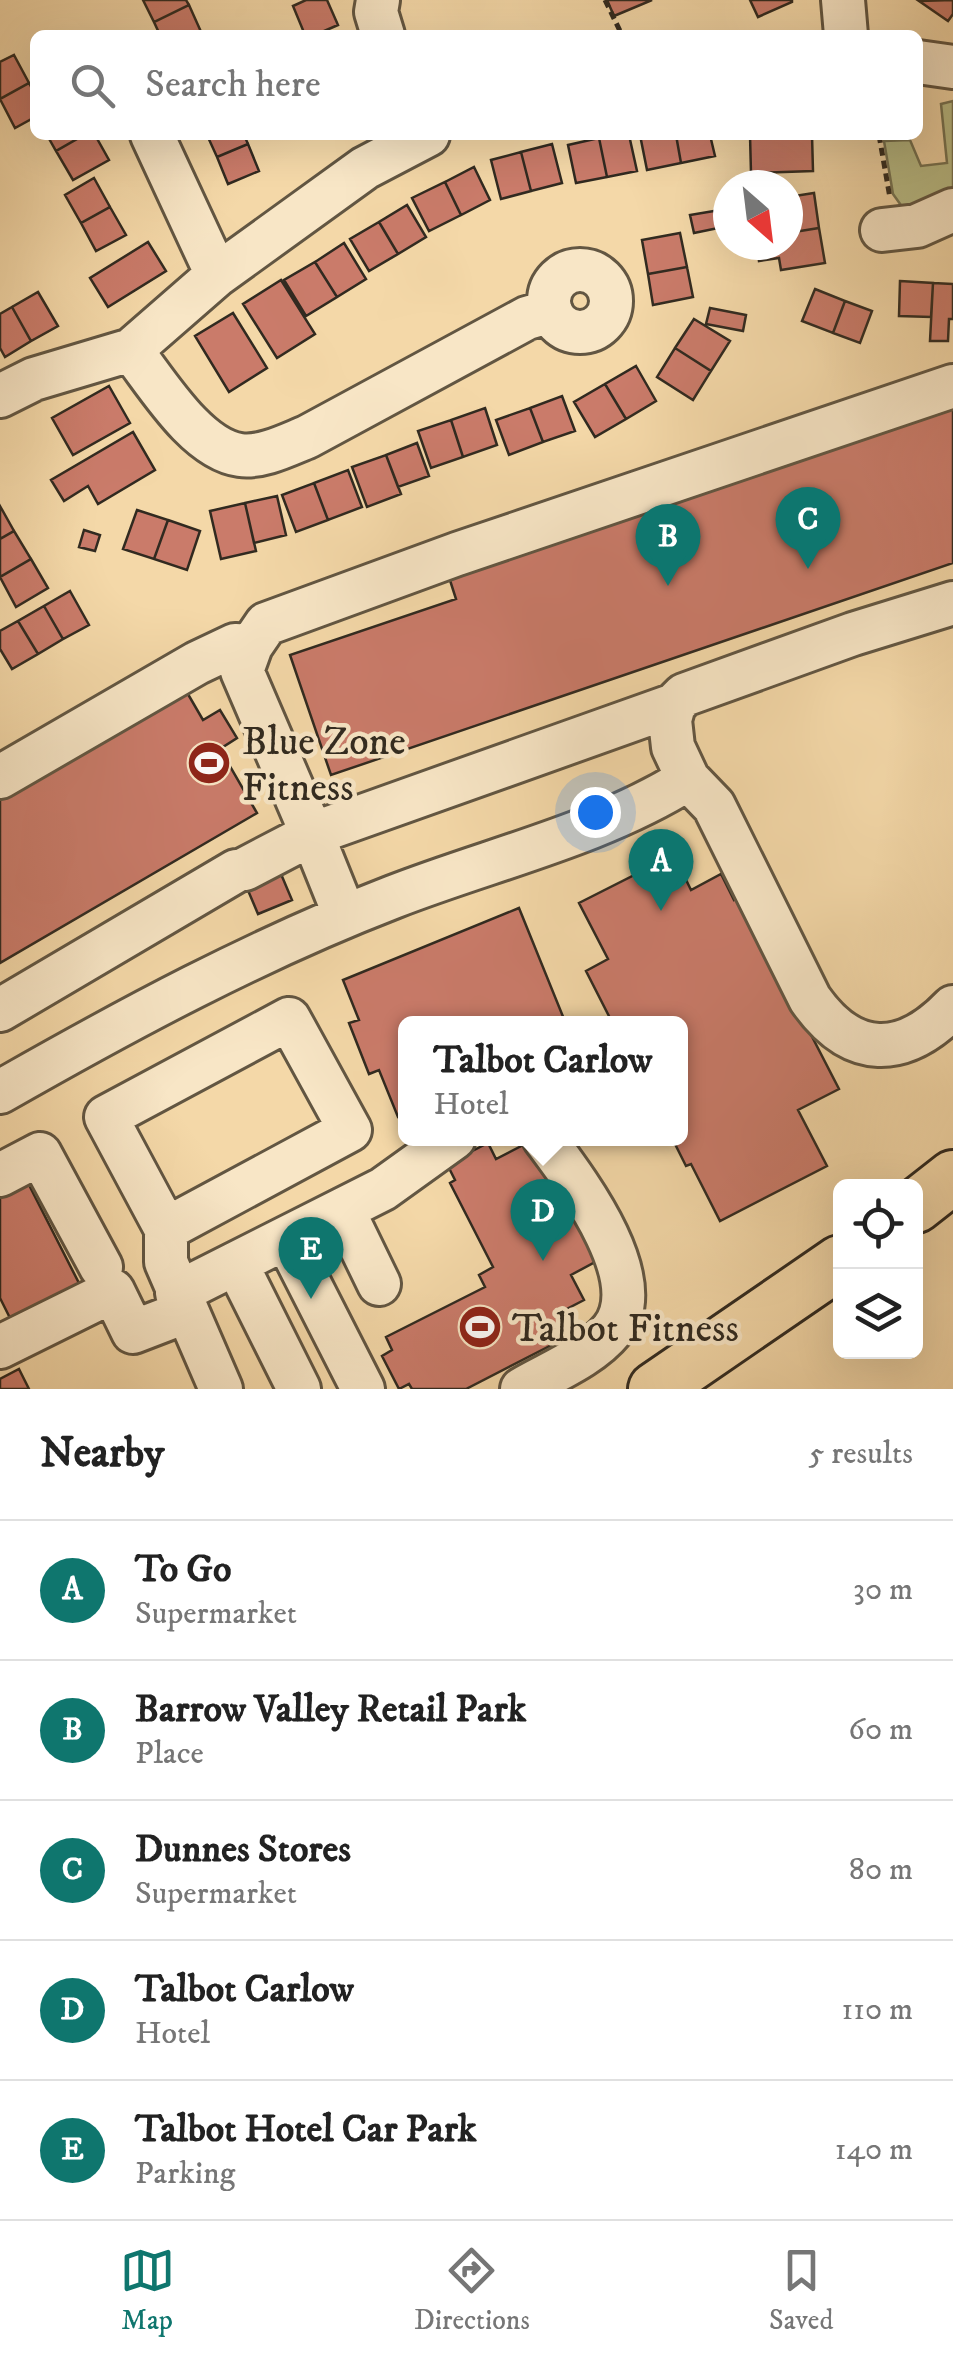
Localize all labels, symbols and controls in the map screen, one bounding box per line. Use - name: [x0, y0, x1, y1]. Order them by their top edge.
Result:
- search box: [30, 30, 923, 140]
- icon: search: [65, 58, 120, 113]
- text: Search here: [145, 61, 321, 109]
- north arrow: [713, 170, 803, 260]
- pin: C: [776, 486, 840, 569]
- pin: B: [636, 504, 700, 586]
- place label: Blue Zone Fitness: [242, 718, 406, 814]
- sports icon: Blue Zone Fitness: [186, 740, 232, 786]
- your location: [570, 787, 621, 838]
- pin: A: [628, 828, 694, 911]
- popup: [398, 1016, 688, 1146]
- text: Talbot Carlow: [434, 1037, 652, 1085]
- text: Hotel: [434, 1085, 509, 1125]
- pin: D: [510, 1178, 576, 1261]
- map controls: [833, 1179, 923, 1359]
- button: locate: [833, 1179, 923, 1269]
- pin: E: [278, 1216, 344, 1299]
- button: layers: [833, 1269, 923, 1359]
- sports icon: Talbot Fitness: [457, 1304, 503, 1350]
- place label: Talbot Fitness: [512, 1305, 739, 1355]
- text: Nearby: [40, 1428, 164, 1480]
- text: 5 results: [809, 1434, 913, 1474]
- text: To Go: [135, 1546, 231, 1594]
- text: A: [62, 1570, 83, 1610]
- text: 30 m: [853, 1570, 913, 1610]
- text: Supermarket: [135, 1594, 297, 1634]
- text: Barrow Valley Retail Park: [135, 1686, 526, 1734]
- text: B: [62, 1710, 83, 1750]
- text: 60 m: [848, 1710, 913, 1750]
- text: Place: [135, 1734, 204, 1774]
- text: Dunnes Stores: [135, 1826, 351, 1874]
- text: C: [62, 1850, 83, 1890]
- text: 80 m: [849, 1850, 913, 1890]
- text: Supermarket: [135, 1874, 297, 1914]
- text: Talbot Carlow: [135, 1966, 354, 2014]
- text: D: [61, 1990, 84, 2030]
- text: 110 m: [841, 1990, 913, 2030]
- text: Hotel: [135, 2014, 210, 2054]
- text: Talbot Hotel Car Park: [135, 2106, 476, 2154]
- text: E: [61, 2130, 84, 2170]
- text: 140 m: [835, 2130, 913, 2170]
- text: Parking: [135, 2154, 235, 2194]
- tab: Map: [120, 2243, 175, 2338]
- tab: Directions: [414, 2243, 530, 2338]
- tab: Saved: [769, 2243, 833, 2338]

